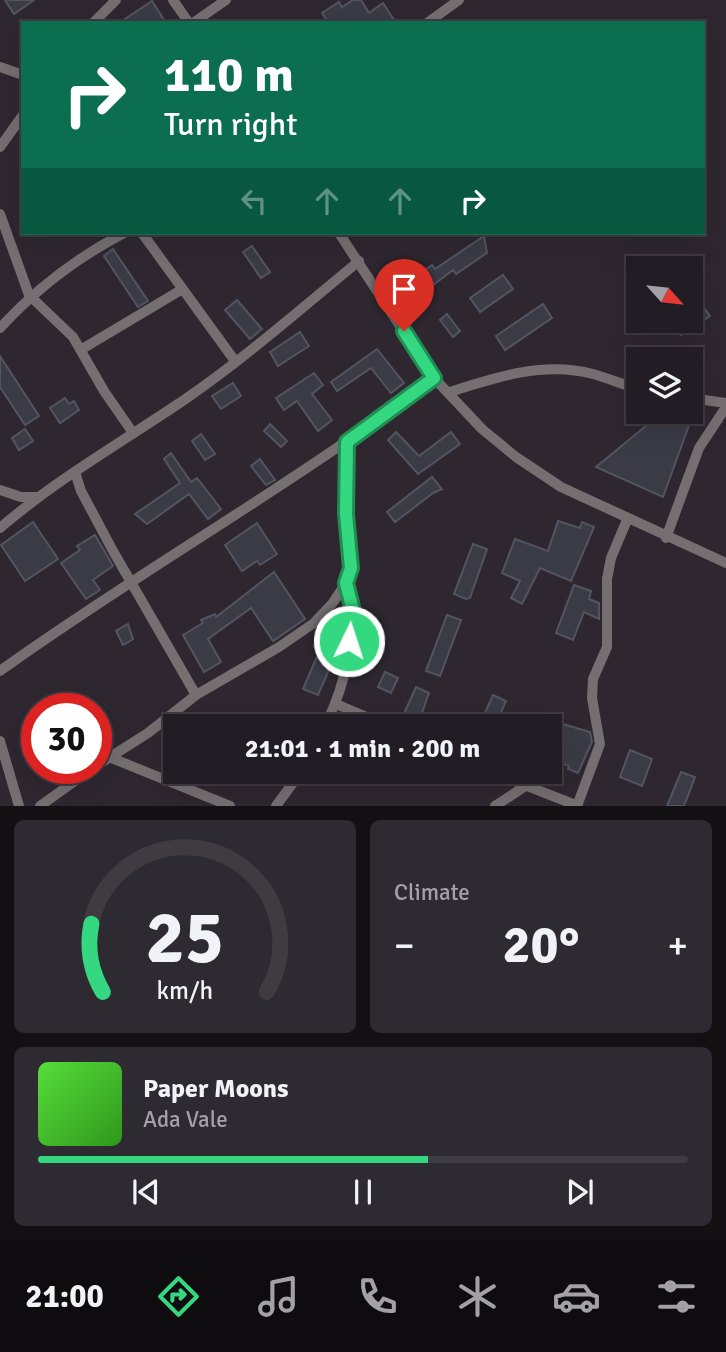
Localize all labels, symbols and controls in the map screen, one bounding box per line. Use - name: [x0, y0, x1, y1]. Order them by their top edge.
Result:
- text: 110 m: [164, 45, 294, 105]
- icon: right: [49, 49, 140, 140]
- text: Turn right: [164, 105, 297, 144]
- icon: left: [235, 182, 273, 220]
- icon: ahead: [308, 182, 346, 220]
- icon: ahead: [381, 182, 419, 220]
- icon: right: [454, 182, 492, 220]
- north arrow: [626, 256, 704, 332]
- map controls: [626, 256, 703, 424]
- pin: [374, 259, 434, 331]
- icon: arrive: [385, 270, 423, 308]
- button: layers: [626, 347, 703, 424]
- position arrow: [312, 604, 386, 678]
- speed limit sign: 30: [21, 693, 112, 784]
- text: 21:01 · 1 min · 200 m: [245, 733, 480, 765]
- text: Climate: [394, 878, 470, 907]
- text: 25: [146, 895, 224, 984]
- text: 20°: [503, 913, 579, 977]
- text: −: [394, 922, 415, 969]
- text: +: [667, 922, 688, 969]
- text: km/h: [157, 975, 213, 1006]
- text: Paper Moons: [143, 1073, 289, 1105]
- text: Ada Vale: [143, 1105, 228, 1134]
- icon: previous: [127, 1173, 165, 1211]
- icon: pause: [344, 1173, 382, 1211]
- icon: next: [561, 1173, 599, 1211]
- icon: directions: [154, 1272, 203, 1321]
- icon: music: [254, 1272, 303, 1321]
- icon: phone: [353, 1272, 402, 1321]
- icon: climate: [453, 1272, 502, 1321]
- icon: car: [552, 1272, 601, 1321]
- icon: filters: [652, 1272, 701, 1321]
- text: 21:00: [25, 1277, 104, 1316]

